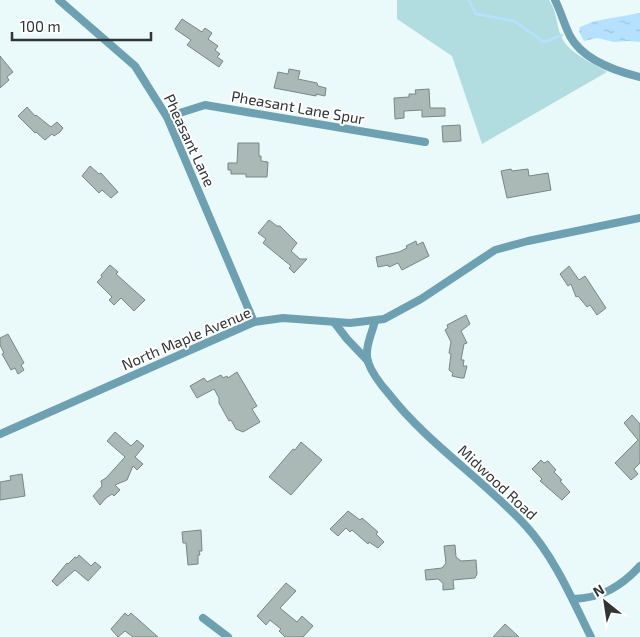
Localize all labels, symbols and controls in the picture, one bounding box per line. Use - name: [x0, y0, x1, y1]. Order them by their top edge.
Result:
- scale bar: [12, 10, 151, 42]
- text: 100 m: [20, 17, 61, 35]
- street label: Pheasant Lane Spur: [230, 86, 366, 128]
- street label: Pheasant Lane: [161, 91, 219, 189]
- street label: North Maple Avenue: [119, 303, 253, 373]
- street label: Midwood Road: [455, 441, 541, 523]
- north arrow: [580, 577, 630, 627]
- text: N: [590, 580, 607, 600]

